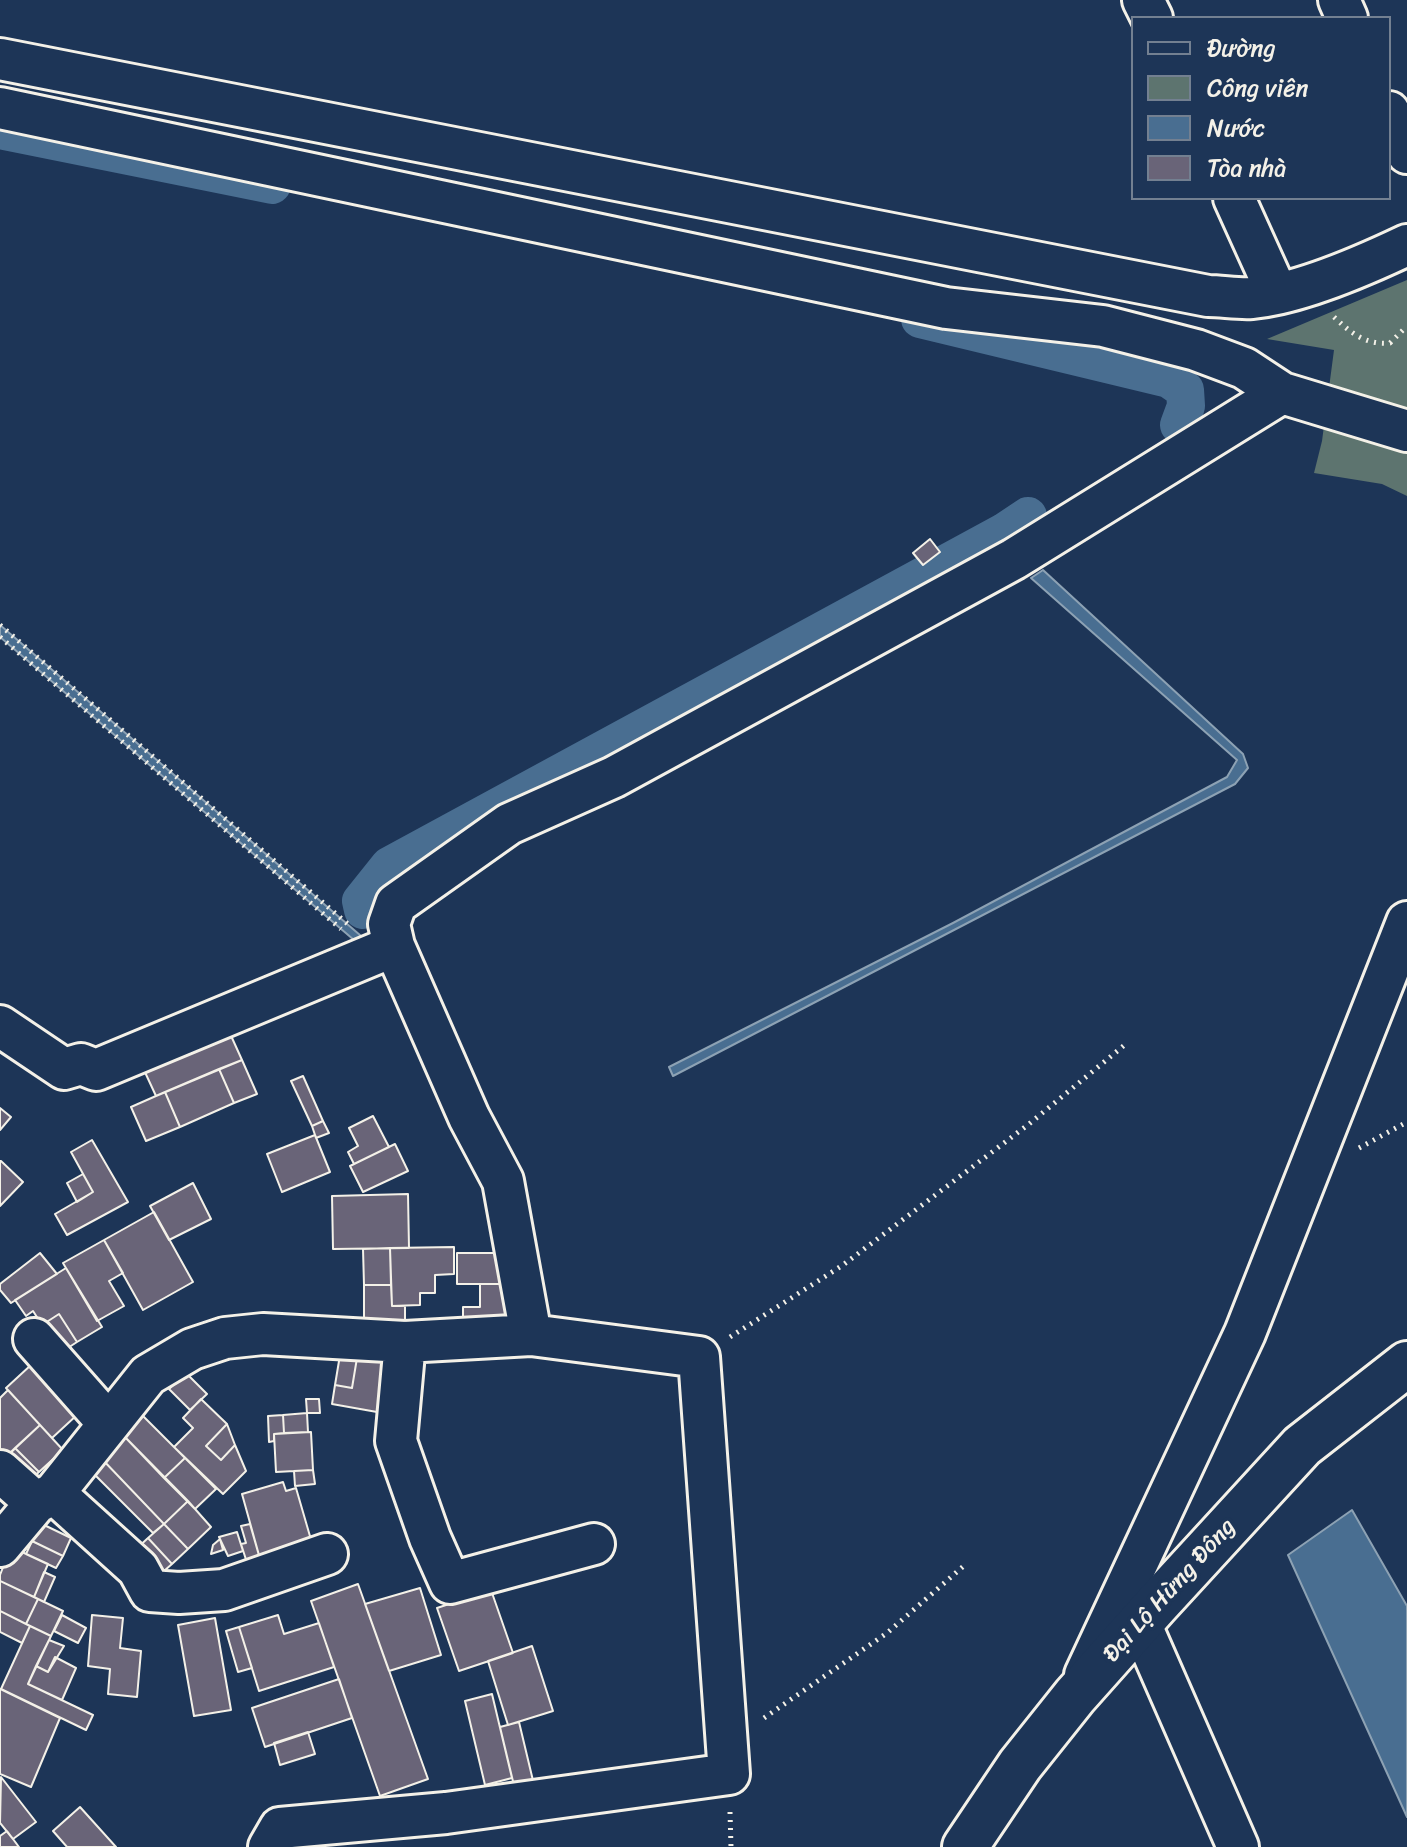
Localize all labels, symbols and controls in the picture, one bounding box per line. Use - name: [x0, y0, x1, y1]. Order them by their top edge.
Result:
- legend: [1131, 16, 1391, 200]
- text: Đường: [1207, 27, 1276, 69]
- text: Công viên: [1207, 67, 1309, 109]
- text: Nước: [1207, 107, 1265, 149]
- text: Tòa nhà: [1207, 147, 1286, 189]
- street label: Đại Lộ Hừng Đông: [1098, 1513, 1242, 1669]

